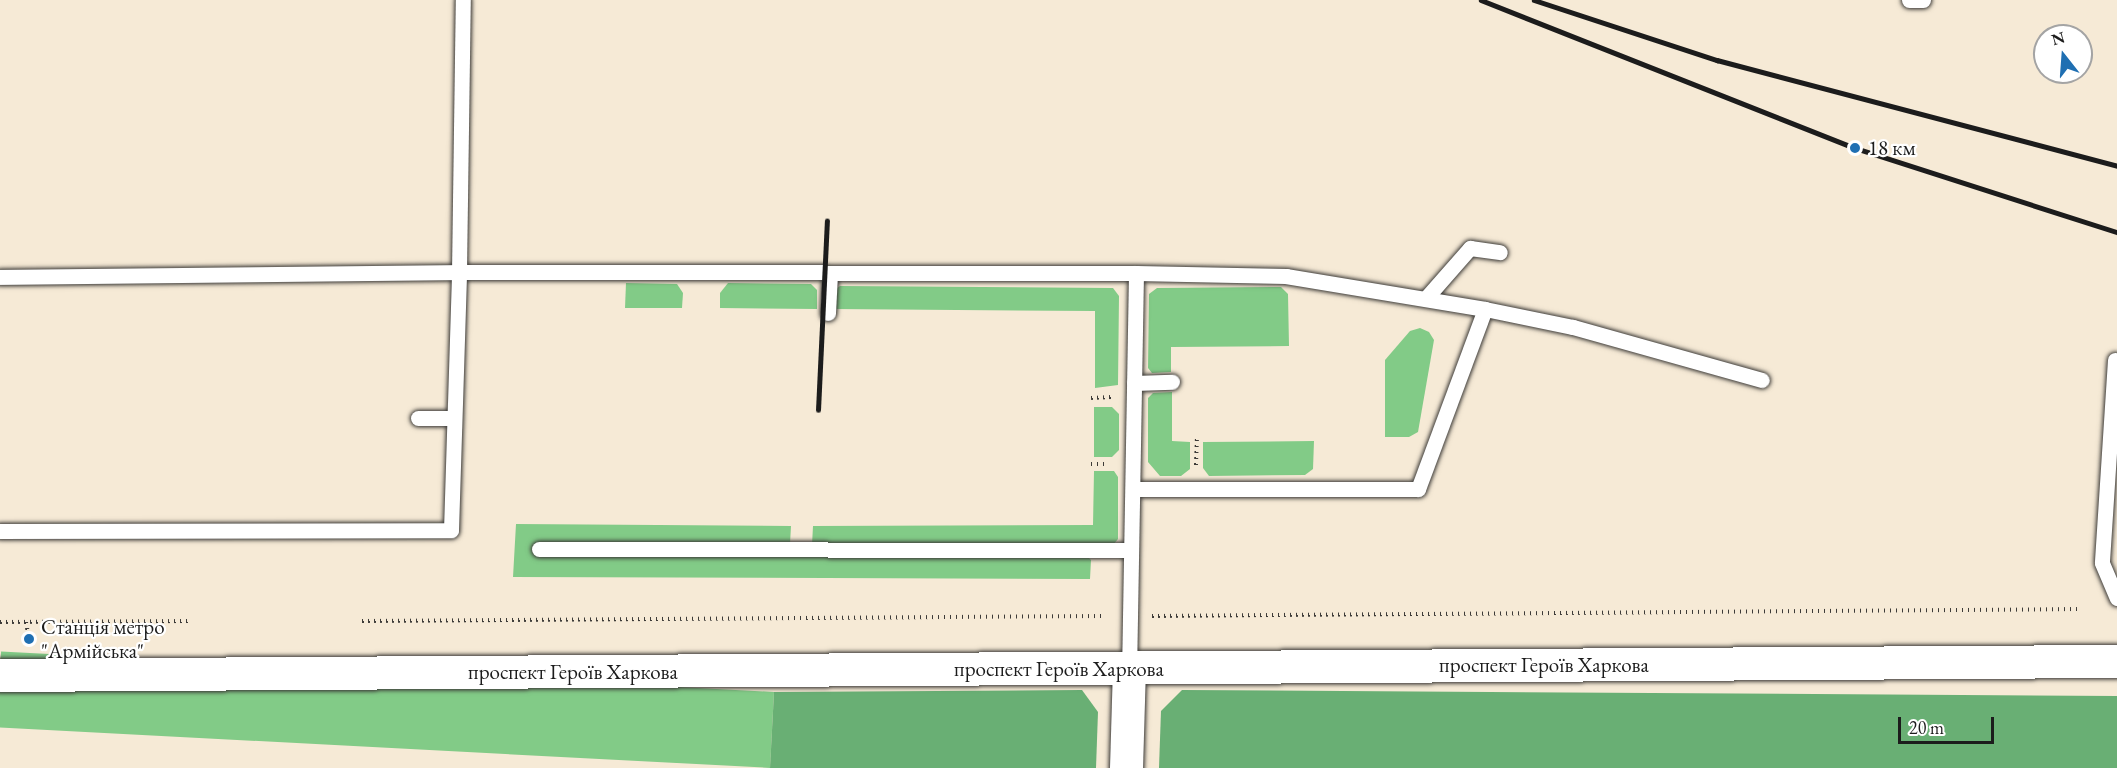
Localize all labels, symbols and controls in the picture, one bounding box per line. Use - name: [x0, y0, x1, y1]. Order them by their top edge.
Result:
- north arrow: [2033, 24, 2093, 84]
- text: N: [2049, 26, 2067, 50]
- place label: 18 км: [1868, 135, 1916, 161]
- marker: 18 км: [1846, 139, 1864, 157]
- place label: Станція метро "Армійська": [41, 614, 165, 664]
- marker: Станція метро "Армійська": [22, 632, 36, 646]
- street label: проспект Героїв Харкова: [1439, 652, 1649, 678]
- street label: проспект Героїв Харкова: [954, 656, 1164, 682]
- street label: проспект Героїв Харкова: [468, 659, 678, 685]
- scale bar: [1901, 705, 1997, 743]
- text: 20 m: [1909, 716, 1944, 739]

